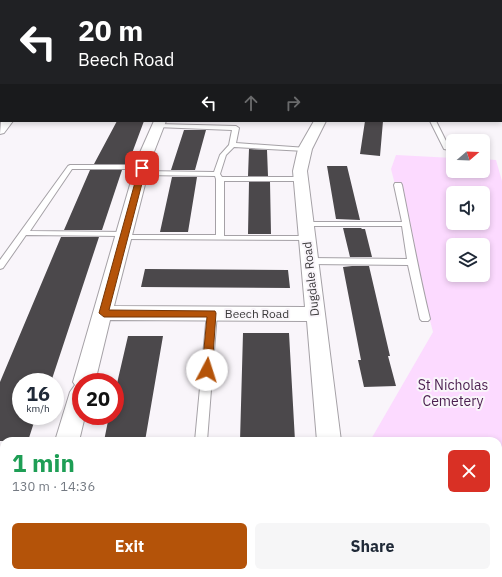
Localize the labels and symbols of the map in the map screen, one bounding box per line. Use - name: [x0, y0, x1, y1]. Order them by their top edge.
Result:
- north arrow: [446, 134, 490, 178]
- pin: [125, 151, 159, 185]
- street label: Dugdale Road: [299, 241, 322, 317]
- street label: Beech Road: [225, 306, 289, 321]
- position arrow: [186, 349, 228, 391]
- speed limit sign: 20: [72, 373, 124, 425]
- park label: St Nicholas Cemetery: [418, 376, 489, 410]

